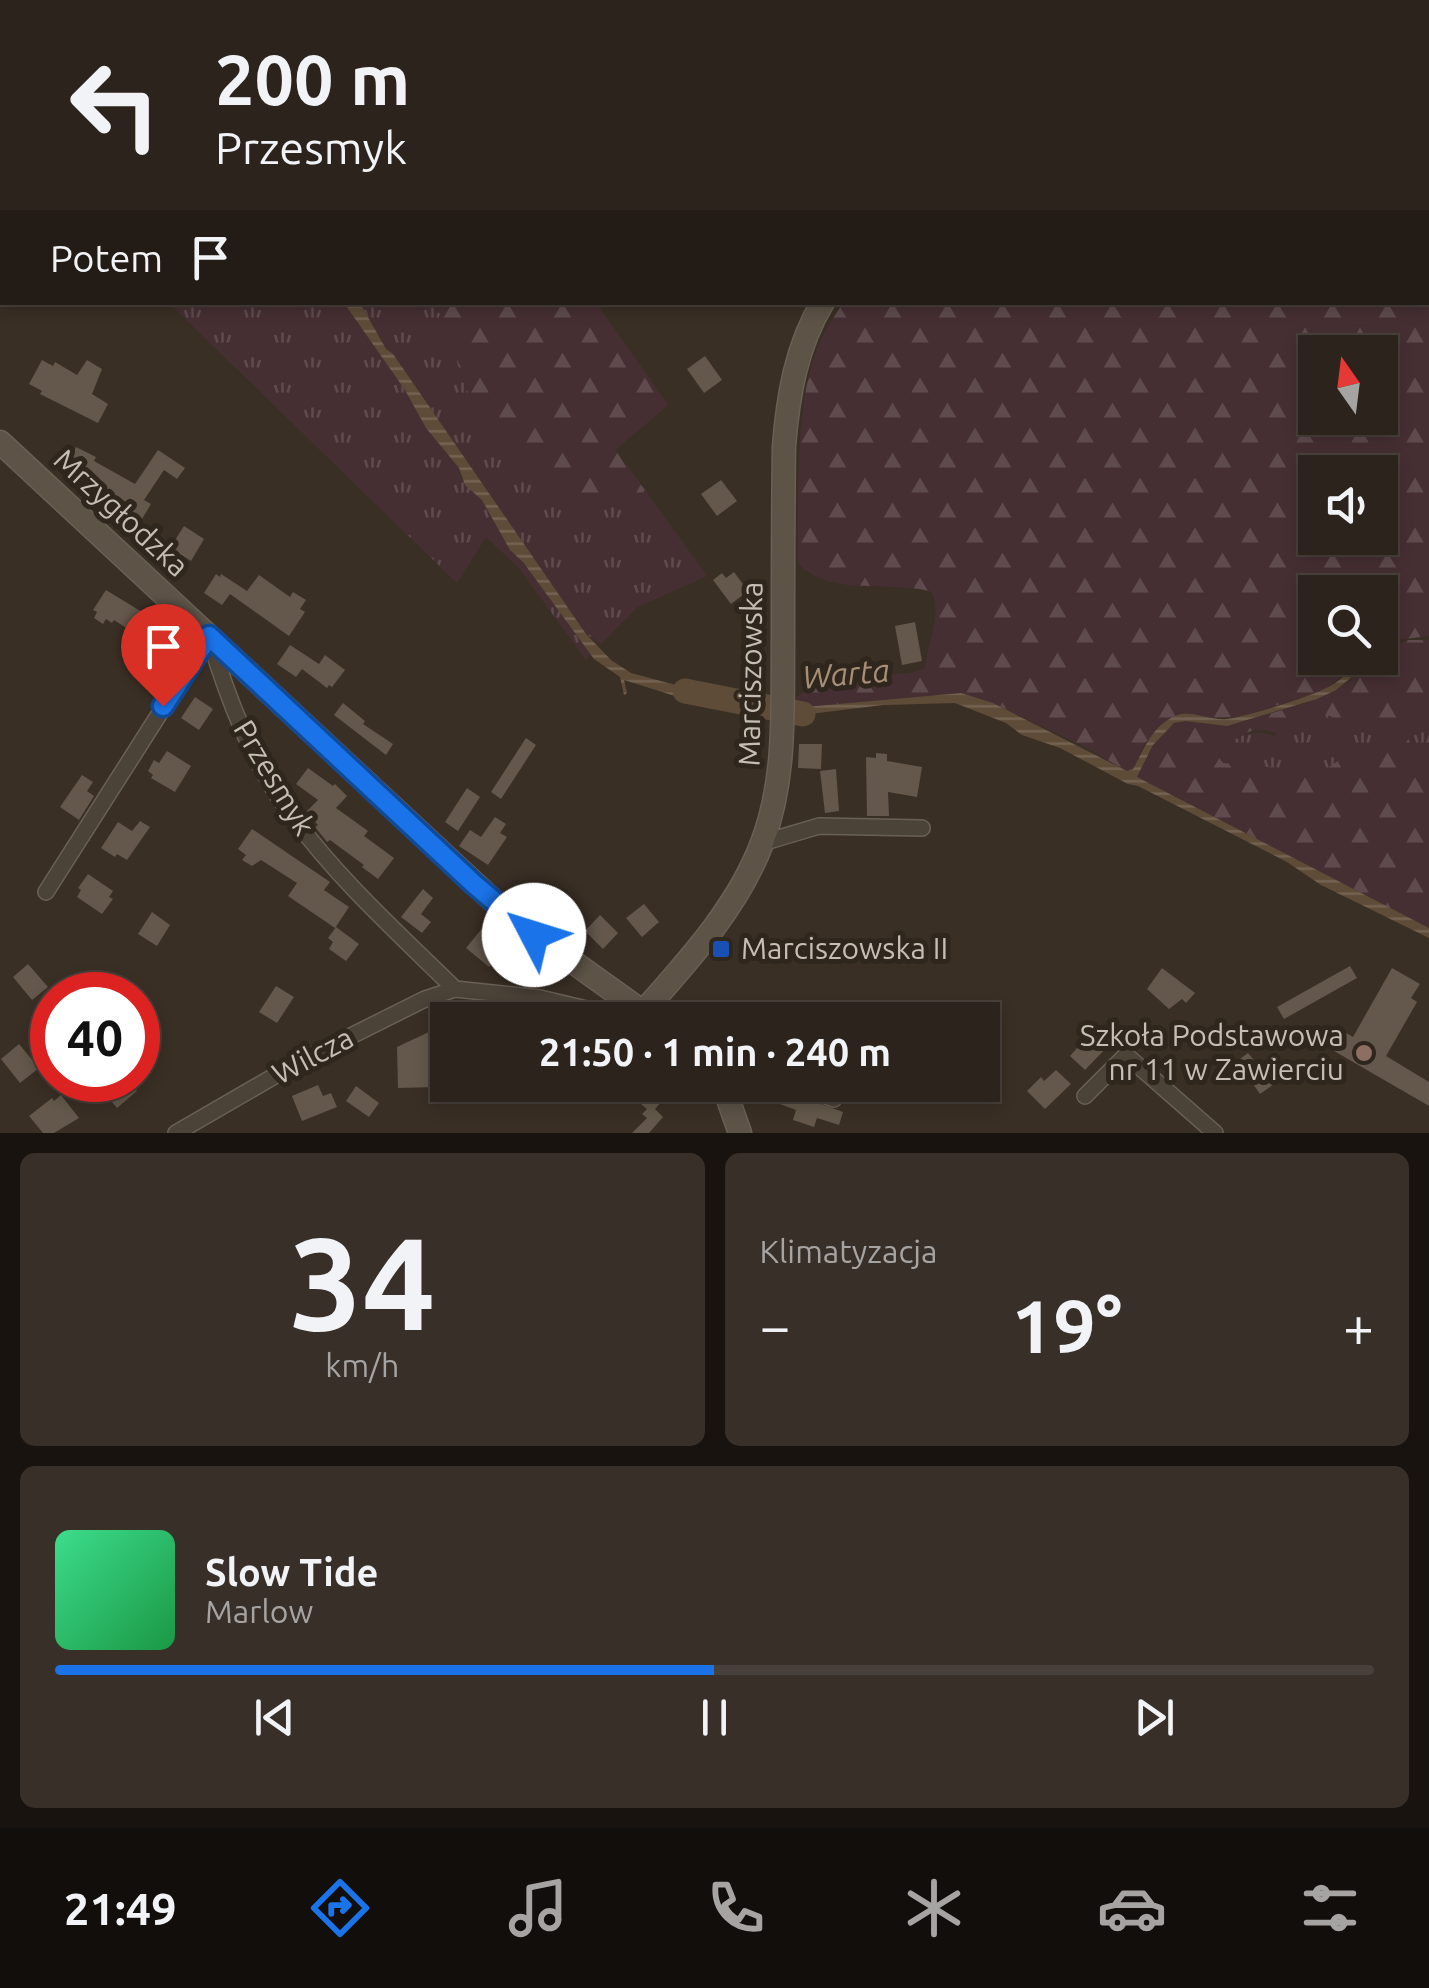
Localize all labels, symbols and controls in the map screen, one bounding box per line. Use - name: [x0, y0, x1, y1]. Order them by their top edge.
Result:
- icon: left: [50, 40, 180, 170]
- text: 200 m: [215, 40, 410, 118]
- text: Przesmyk: [215, 122, 407, 173]
- icon: arrive: [183, 230, 238, 285]
- text: Potem: [50, 237, 163, 279]
- north arrow: [1298, 335, 1398, 435]
- map controls: [1298, 335, 1398, 675]
- street label: Mrzygłodzka: [48, 442, 196, 583]
- button: sound: [1298, 455, 1398, 555]
- button: search: [1298, 575, 1398, 675]
- street label: Marciszowska: [731, 581, 769, 767]
- pin: [121, 604, 206, 707]
- icon: arrive: [136, 619, 191, 674]
- water label: Warta: [801, 651, 891, 695]
- street label: Przesmyk: [227, 714, 322, 841]
- position arrow: [482, 883, 586, 987]
- place label: Marciszowska II: [741, 931, 948, 965]
- marker: Marciszowska II: [710, 938, 732, 960]
- speed limit sign: 40: [30, 972, 160, 1102]
- place label: Szkoła Podstawowa nr 11 w Zawierciu: [1080, 1018, 1344, 1086]
- street label: Wilcza: [266, 1020, 359, 1090]
- text: 21:50 · 1 min · 240 m: [539, 1031, 891, 1073]
- marker: Szkoła Podstawowa nr 11 w Zawierciu: [1353, 1042, 1375, 1064]
- text: 34: [289, 1209, 436, 1355]
- text: Klimatyzacja: [760, 1233, 937, 1269]
- text: 19°: [1011, 1283, 1122, 1367]
- text: −: [760, 1295, 791, 1356]
- text: +: [1343, 1295, 1374, 1356]
- text: km/h: [325, 1347, 399, 1383]
- text: Slow Tide: [205, 1551, 378, 1593]
- text: Marlow: [205, 1593, 313, 1629]
- icon: previous: [247, 1690, 302, 1745]
- icon: pause: [687, 1690, 742, 1745]
- icon: next: [1127, 1690, 1182, 1745]
- icon: directions: [305, 1873, 375, 1943]
- icon: music: [503, 1873, 573, 1943]
- icon: phone: [701, 1873, 771, 1943]
- icon: climate: [899, 1873, 969, 1943]
- icon: car: [1097, 1873, 1167, 1943]
- icon: filters: [1295, 1873, 1365, 1943]
- text: 21:49: [64, 1883, 177, 1934]

